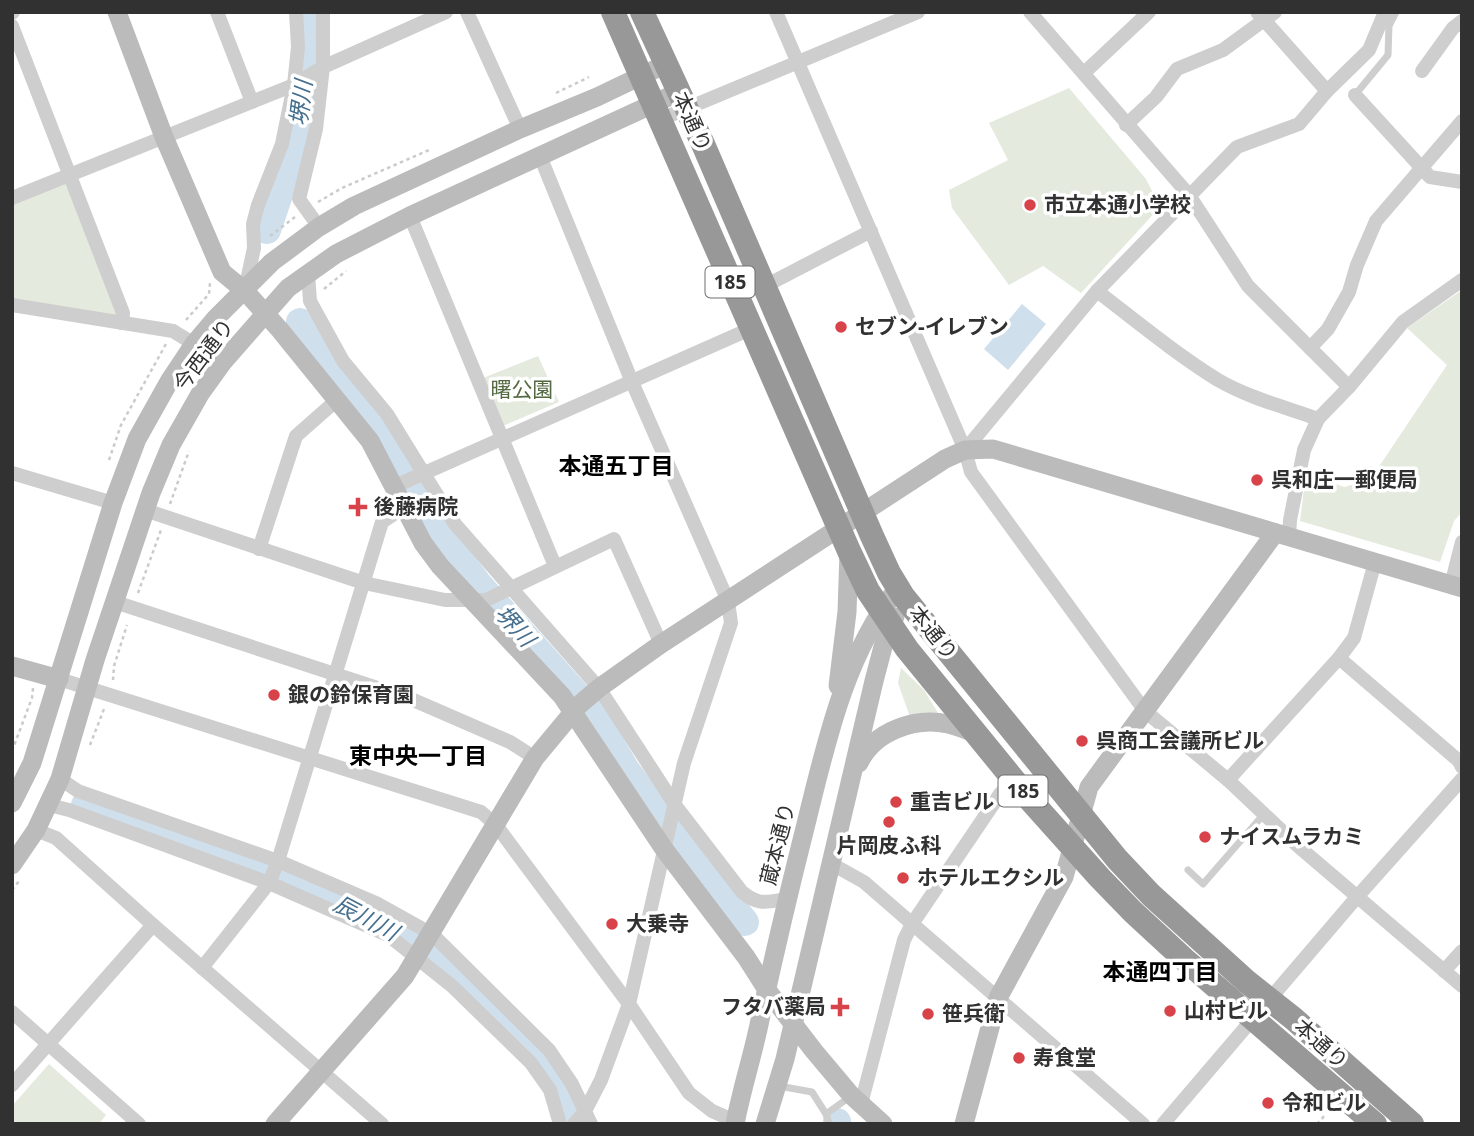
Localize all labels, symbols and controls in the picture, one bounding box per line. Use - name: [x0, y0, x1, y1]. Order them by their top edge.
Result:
- water label: 堺川: [281, 75, 319, 128]
- street label: 本通り: [667, 87, 719, 156]
- place label: 市立本通小学校: [1044, 190, 1191, 218]
- marker: 市立本通小学校: [1022, 197, 1038, 213]
- road number: 185: [706, 266, 754, 298]
- street label: 今西通り: [167, 312, 240, 396]
- place label: セブン-イレブン: [855, 312, 1009, 340]
- marker: セブン-イレブン: [833, 319, 849, 335]
- park label: 曙公園: [491, 375, 554, 403]
- district label: 本通五丁目: [559, 449, 674, 481]
- place label: 呉和庄一郵便局: [1271, 465, 1418, 493]
- marker: 呉和庄一郵便局: [1249, 472, 1265, 488]
- place label: 後藤病院: [374, 492, 458, 520]
- marker: 後藤病院: [348, 497, 368, 517]
- water label: 堺川: [488, 598, 545, 655]
- street label: 本通り: [903, 599, 964, 666]
- place label: 銀の鈴保育園: [288, 680, 414, 708]
- marker: 銀の鈴保育園: [266, 687, 282, 703]
- place label: 呉商工会議所ビル: [1096, 726, 1264, 754]
- marker: 呉商工会議所ビル: [1074, 733, 1090, 749]
- district label: 東中央一丁目: [349, 739, 487, 771]
- road number: 185: [998, 776, 1048, 806]
- place label: 重吉ビル: [910, 787, 994, 815]
- marker: 重吉ビル: [888, 794, 904, 810]
- street label: 蔵本通り: [753, 800, 801, 888]
- marker: 片岡皮ふ科: [881, 814, 897, 830]
- place label: ナイスムラカミ: [1219, 822, 1364, 850]
- marker: ナイスムラカミ: [1197, 829, 1213, 845]
- place label: 片岡皮ふ科: [837, 831, 942, 859]
- place label: ホテルエクシル: [917, 863, 1064, 891]
- marker: ホテルエクシル: [895, 870, 911, 886]
- water label: 辰川川: [328, 887, 407, 949]
- place label: 大乗寺: [626, 909, 689, 937]
- marker: 大乗寺: [604, 916, 620, 932]
- district label: 本通四丁目: [1103, 955, 1218, 987]
- place label: フタバ薬局: [721, 992, 826, 1020]
- place label: 山村ビル: [1184, 996, 1268, 1024]
- marker: フタバ薬局: [832, 999, 848, 1015]
- place label: 笹兵衛: [942, 999, 1005, 1027]
- marker: 山村ビル: [1162, 1003, 1178, 1019]
- marker: 笹兵衛: [920, 1006, 936, 1022]
- street label: 本通り: [1289, 1012, 1355, 1074]
- place label: 寿食堂: [1033, 1043, 1096, 1071]
- marker: 寿食堂: [1011, 1050, 1027, 1066]
- place label: 令和ビル: [1282, 1088, 1366, 1116]
- marker: 令和ビル: [1260, 1095, 1276, 1111]

